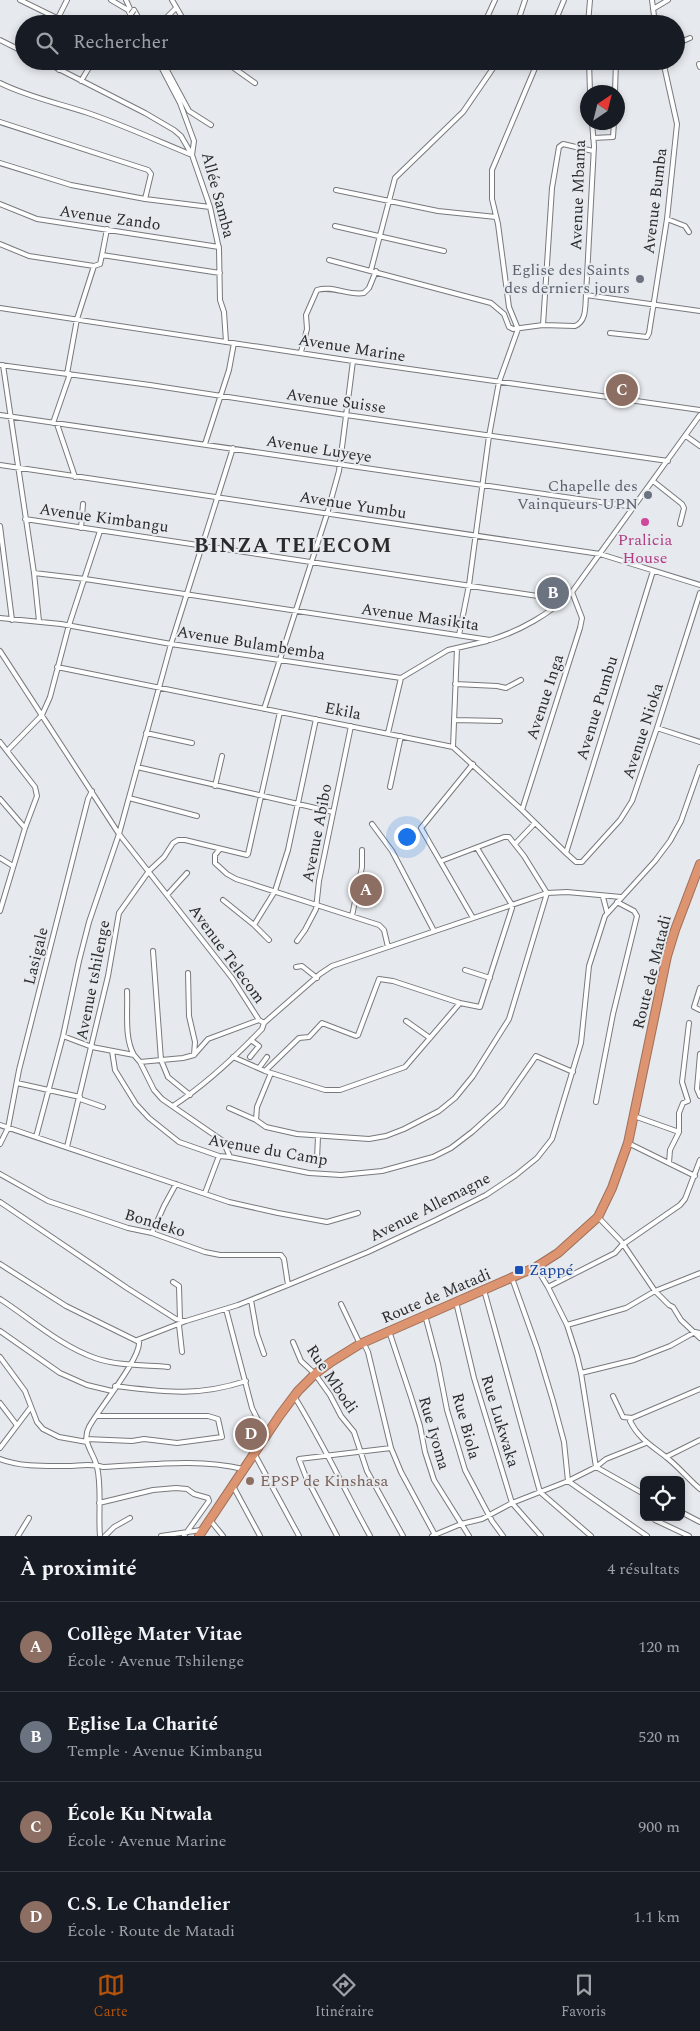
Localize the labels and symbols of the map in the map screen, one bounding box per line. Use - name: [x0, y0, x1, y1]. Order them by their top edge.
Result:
- north arrow: [580, 85, 625, 130]
- street label: Avenue Mbama: [564, 139, 592, 251]
- street label: Avenue Bumba: [637, 146, 673, 255]
- street label: Allée Samba: [195, 149, 241, 241]
- street label: Avenue Zando: [58, 199, 162, 237]
- place label: Eglise des Saints des derniers jours: [504, 258, 630, 300]
- marker: Eglise des Saints des derniers jours: [634, 273, 646, 285]
- street label: Avenue Marine: [297, 328, 407, 368]
- pin: C: [606, 371, 638, 409]
- street label: Avenue Suisse: [284, 382, 388, 420]
- street label: Avenue Luyeye: [264, 429, 374, 469]
- place label: Chapelle des Vainqueurs UPN: [517, 474, 638, 516]
- street label: Avenue Yumbu: [298, 485, 408, 525]
- marker: Chapelle des Vainqueurs UPN: [642, 489, 654, 501]
- street label: Avenue Kimbangu: [38, 497, 170, 539]
- marker: Pralicia House: [639, 516, 651, 528]
- place label: Pralicia House: [618, 528, 672, 570]
- district label: BINZA TELECOM: [194, 530, 392, 562]
- pin: B: [537, 574, 569, 612]
- street label: Avenue Masikita: [359, 597, 481, 637]
- street label: Avenue Bulambemba: [175, 619, 327, 667]
- street label: Avenue Inga: [520, 651, 570, 743]
- street label: Avenue Pumbu: [570, 653, 624, 763]
- street label: Avenue Nioka: [616, 680, 670, 782]
- street label: Ekila: [323, 696, 363, 726]
- street label: Avenue Abibo: [296, 782, 338, 884]
- your location: [394, 824, 420, 850]
- pin: A: [350, 871, 382, 909]
- street label: Avenue Telecom: [183, 900, 271, 1009]
- street label: Route de Matadi: [626, 912, 678, 1032]
- street label: Avenue tshilenge: [70, 918, 116, 1042]
- street label: Lasigale: [17, 925, 55, 987]
- street label: Avenue du Camp: [206, 1128, 330, 1172]
- street label: Avenue Allemagne: [365, 1166, 495, 1248]
- street label: Bondeko: [122, 1202, 188, 1244]
- place label: Zappé: [529, 1258, 573, 1282]
- street label: Route de Matadi: [378, 1262, 494, 1330]
- marker: Zappé: [513, 1264, 525, 1276]
- street label: Rue Mbodi: [300, 1340, 364, 1418]
- street label: Rue Lukwaka: [475, 1372, 526, 1470]
- street label: Rue Biola: [446, 1390, 486, 1462]
- street label: Rue Iyoma: [412, 1393, 456, 1473]
- pin: D: [235, 1415, 267, 1453]
- place label: EPSP de Kinshasa: [260, 1469, 389, 1493]
- marker: EPSP de Kinshasa: [244, 1475, 256, 1487]

